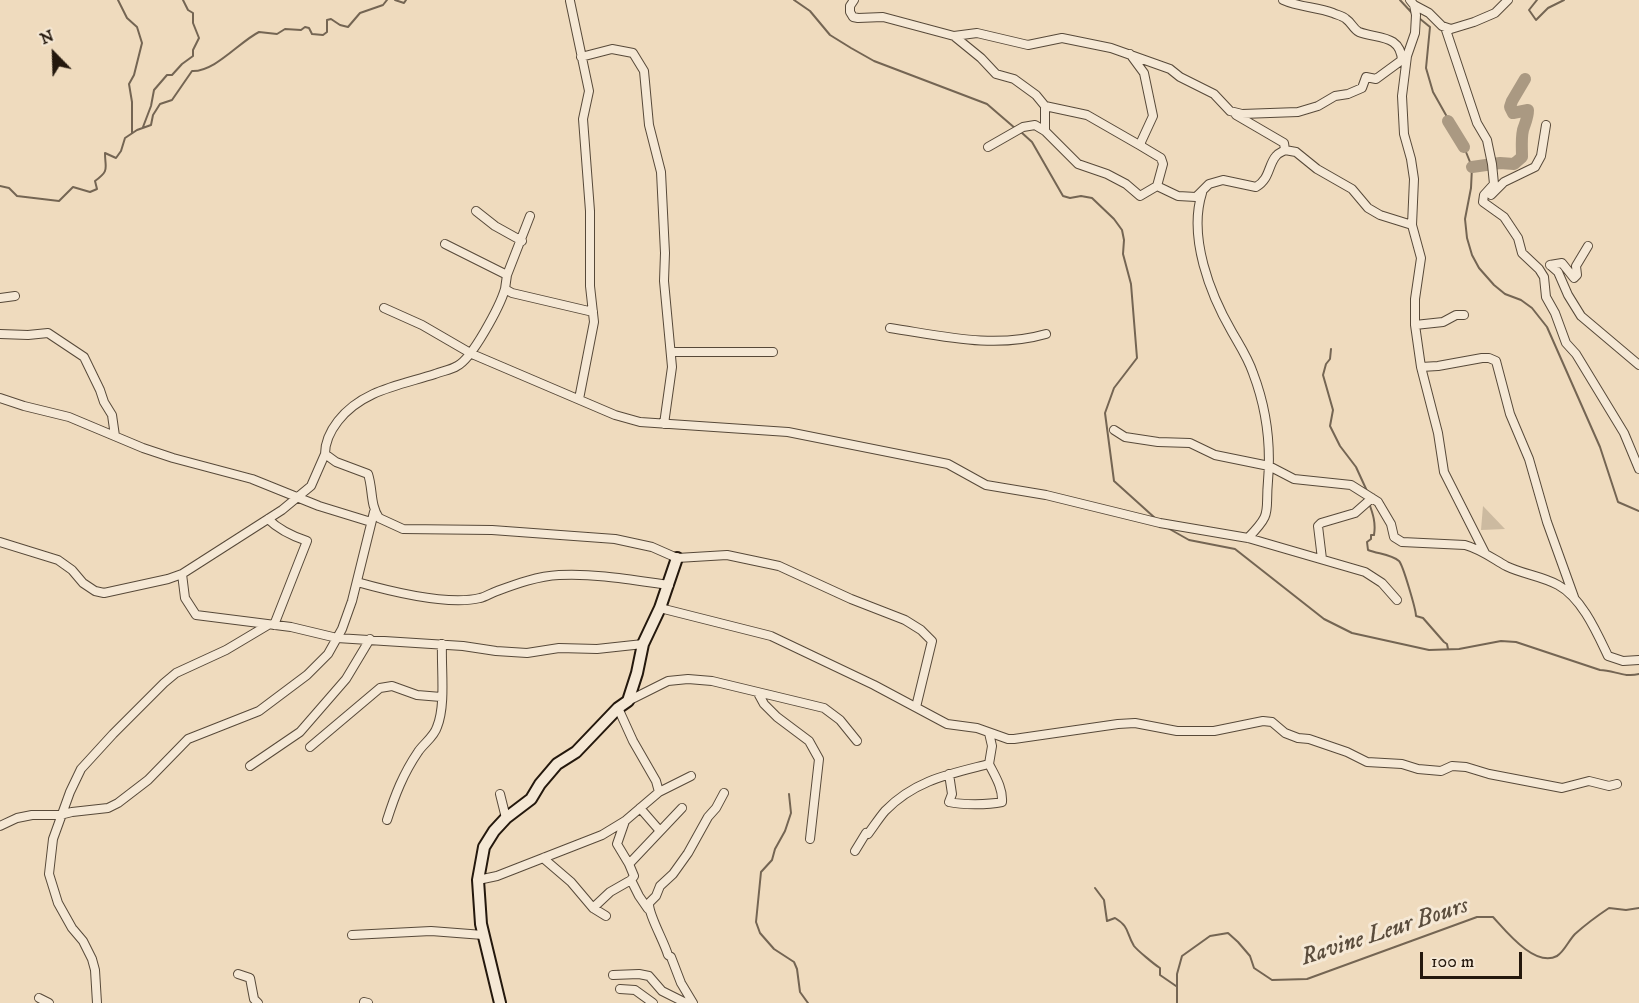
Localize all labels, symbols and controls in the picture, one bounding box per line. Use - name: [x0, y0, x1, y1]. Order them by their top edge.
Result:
- north arrow: [24, 24, 84, 84]
- text: N: [37, 26, 57, 49]
- water label: Ravine Leur Bours: [1298, 892, 1472, 974]
- scale bar: [1423, 940, 1525, 978]
- text: 100 m: [1431, 951, 1474, 973]

